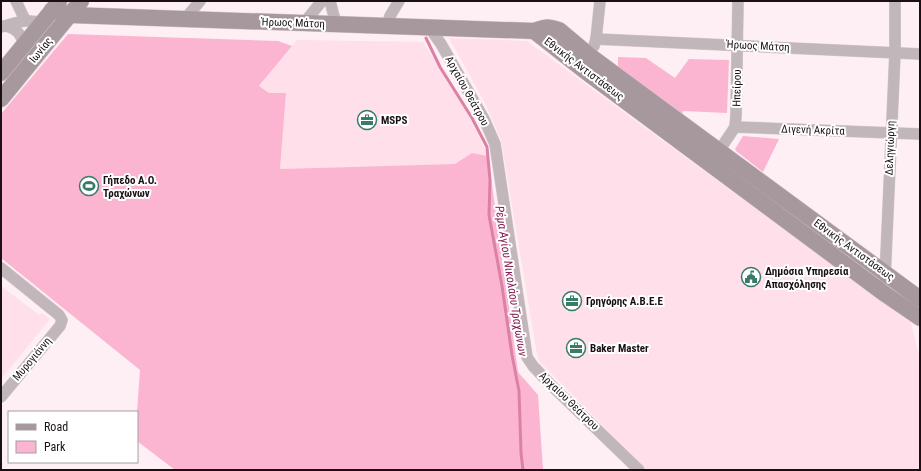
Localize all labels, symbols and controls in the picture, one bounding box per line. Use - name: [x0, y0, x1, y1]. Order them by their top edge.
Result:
- street label: Ήρωος Μάτση: [260, 15, 325, 31]
- street label: Ιωνίας: [27, 35, 55, 65]
- street label: Εθνικής Αντιστάσεως: [542, 35, 626, 103]
- street label: Ήρωος Μάτση: [725, 38, 790, 54]
- street label: Αρχαίου Θεάτρου: [442, 54, 492, 128]
- street label: Ηπείρου: [730, 69, 744, 107]
- office icon: MSPS: [356, 109, 378, 131]
- place label: MSPS: [381, 114, 408, 127]
- street label: Δεληγιώργη: [883, 120, 897, 176]
- street label: Διγενή Ακρίτα: [781, 122, 846, 138]
- place label: Γήπεδο Α.Ο. Τραχώνων: [103, 174, 157, 200]
- sports icon: Γήπεδο Α.Ο. Τραχώνων: [78, 175, 100, 197]
- water label: Ρέμα Αγίου Νικολάου Τραχώνων: [492, 205, 530, 358]
- street label: Εθνικής Αντιστάσεως: [811, 216, 897, 284]
- place label: Δημόσια Υπηρεσία Απασχόλησης: [765, 265, 849, 291]
- public building icon: Δημόσια Υπηρεσία Απασχόλησης: [740, 266, 762, 288]
- office icon: Γρηγόρης Α.Β.Ε.Ε: [561, 290, 583, 312]
- place label: Γρηγόρης Α.Β.Ε.Ε: [586, 295, 663, 308]
- street label: Μυρογιάννη: [10, 335, 54, 383]
- office icon: Baker Master: [565, 337, 587, 359]
- place label: Baker Master: [590, 342, 649, 355]
- street label: Αρχαίου Θεάτρου: [536, 369, 602, 433]
- legend: [8, 411, 138, 463]
- text: Road: [44, 420, 68, 434]
- text: Park: [44, 440, 66, 454]

